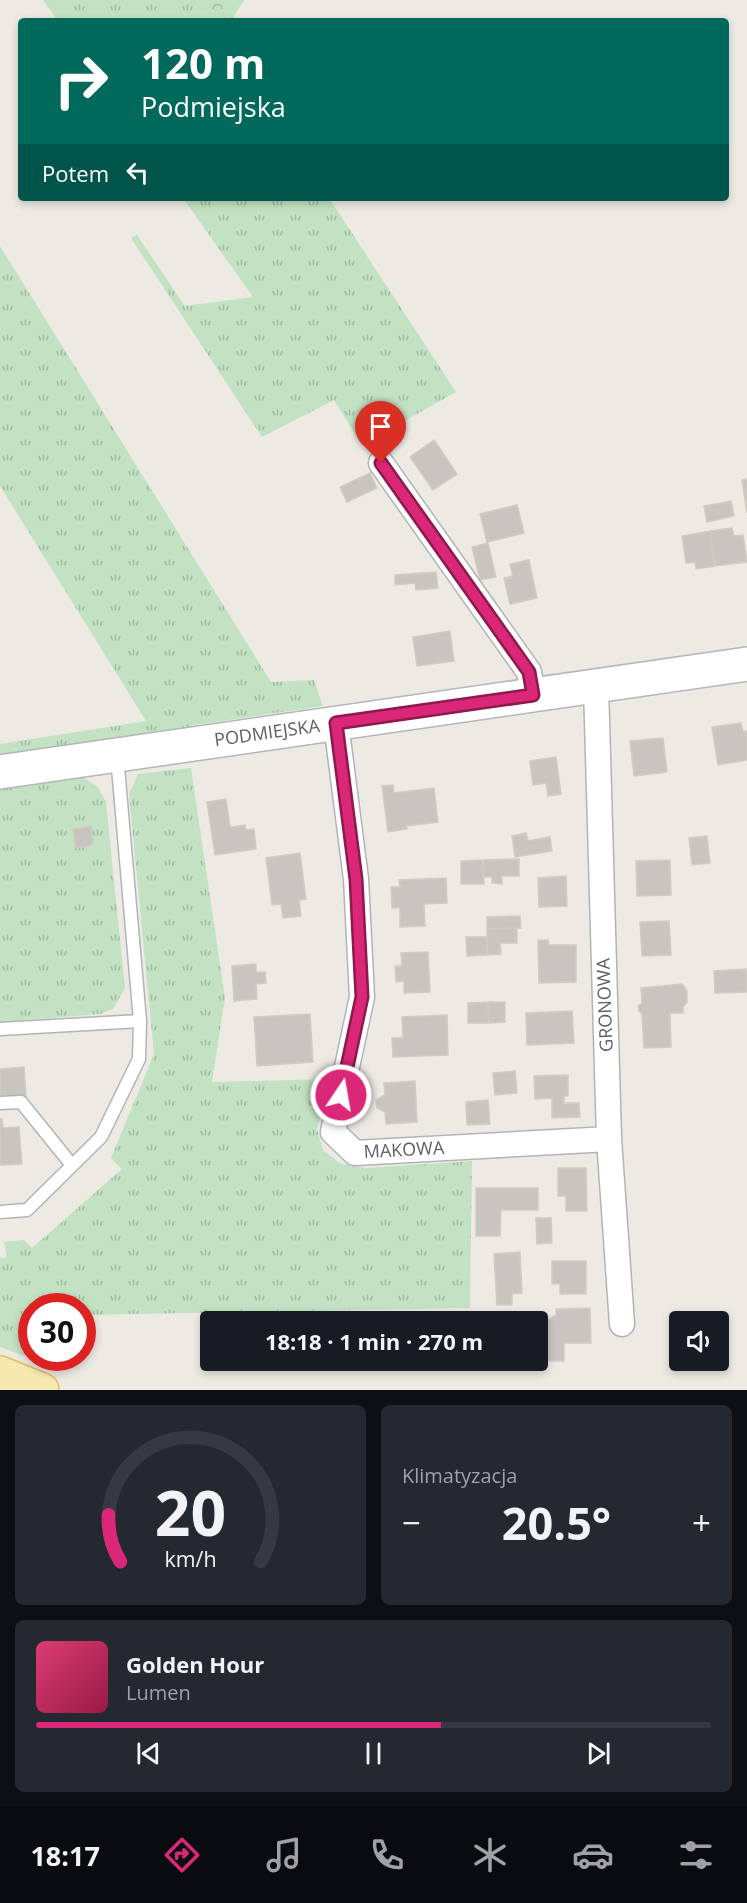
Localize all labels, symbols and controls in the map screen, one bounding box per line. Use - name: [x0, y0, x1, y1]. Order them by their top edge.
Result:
- text: 120 m: [141, 34, 265, 91]
- icon: right: [42, 42, 120, 120]
- text: Podmiejska: [141, 88, 286, 125]
- icon: left: [121, 156, 154, 189]
- text: Potem: [42, 158, 109, 188]
- pin: [355, 401, 406, 463]
- icon: arrive: [364, 410, 397, 443]
- street label: PODMIEJSKA: [213, 713, 322, 751]
- street label: GRONOWA: [590, 957, 618, 1052]
- position arrow: [309, 1063, 373, 1127]
- street label: MAKOWA: [363, 1135, 445, 1163]
- speed limit sign: 30: [18, 1293, 96, 1371]
- map controls: [669, 1311, 729, 1371]
- button: sound: [669, 1311, 729, 1371]
- text: 18:18 · 1 min · 270 m: [265, 1326, 483, 1356]
- text: Klimatyzacja: [402, 1462, 517, 1489]
- text: 20: [155, 1469, 226, 1554]
- text: 20.5°: [502, 1492, 611, 1553]
- text: −: [402, 1500, 421, 1545]
- text: +: [692, 1500, 711, 1545]
- text: km/h: [164, 1544, 217, 1573]
- text: Golden Hour: [126, 1649, 264, 1679]
- text: Lumen: [126, 1679, 191, 1706]
- icon: previous: [132, 1737, 165, 1770]
- icon: pause: [357, 1737, 390, 1770]
- icon: next: [582, 1737, 615, 1770]
- icon: directions: [161, 1834, 203, 1876]
- icon: music: [263, 1834, 305, 1876]
- icon: phone: [366, 1834, 408, 1876]
- icon: climate: [469, 1834, 511, 1876]
- icon: car: [572, 1834, 614, 1876]
- icon: filters: [675, 1834, 717, 1876]
- text: 18:17: [30, 1837, 100, 1874]

